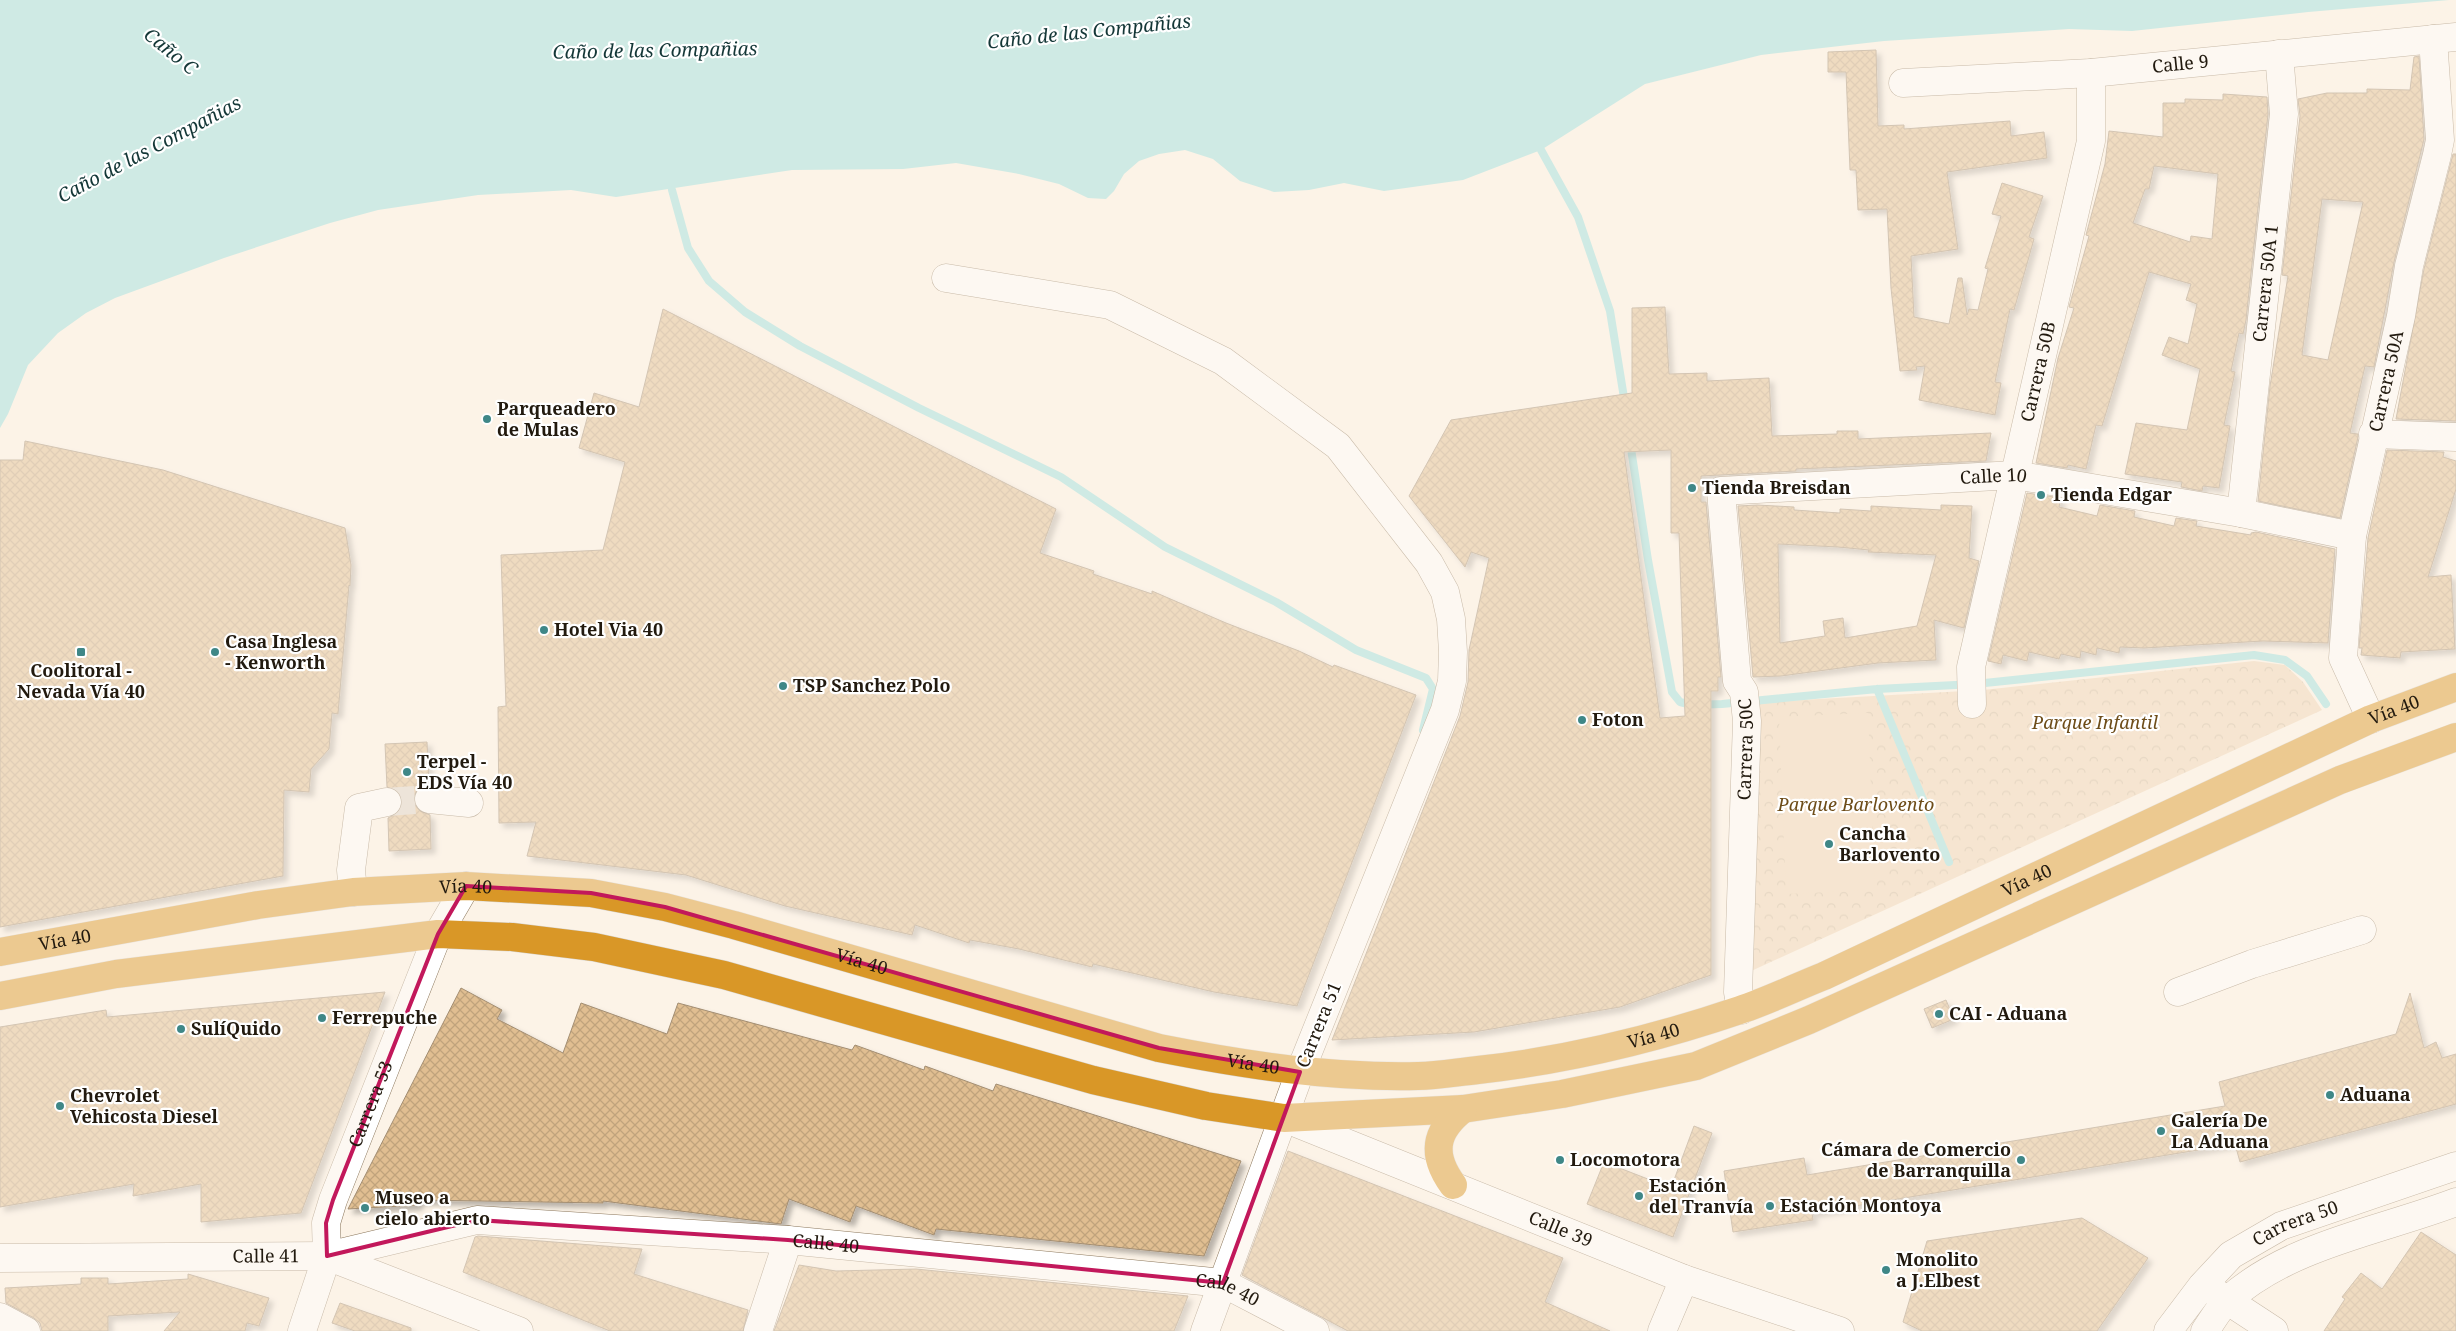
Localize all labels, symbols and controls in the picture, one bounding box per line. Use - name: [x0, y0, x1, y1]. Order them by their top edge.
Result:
- water label: Caño de las Compañias: [986, 7, 1192, 55]
- water label: Caño C: [139, 21, 204, 81]
- water label: Caño de las Compañias: [552, 35, 758, 65]
- street label: Calle 9: [2151, 48, 2210, 78]
- water label: Caño de las Compañias: [52, 89, 246, 209]
- street label: Carrera 50A 1: [2246, 223, 2283, 343]
- street label: Carrera 50B: [2014, 319, 2061, 424]
- street label: Carrera 50A: [2363, 328, 2409, 434]
- place label: Parqueadero de Mulas: [497, 396, 616, 441]
- marker: Parqueadero de Mulas: [481, 413, 493, 425]
- street label: Calle 10: [1959, 462, 2029, 489]
- place label: Tienda Breisdan: [1702, 475, 1851, 499]
- marker: Tienda Breisdan: [1686, 482, 1698, 494]
- place label: Tienda Edgar: [2051, 482, 2173, 506]
- marker: Tienda Edgar: [2035, 489, 2047, 501]
- place label: Hotel Via 40: [554, 617, 663, 641]
- marker: Hotel Via 40: [538, 624, 550, 636]
- place label: Casa Inglesa - Kenworth: [225, 629, 338, 674]
- marker: Coolitoral - Nevada Vía 40: [75, 646, 87, 658]
- marker: Casa Inglesa - Kenworth: [209, 646, 221, 658]
- place label: Coolitoral - Nevada Vía 40: [17, 658, 145, 703]
- place label: TSP Sanchez Polo: [793, 673, 950, 697]
- marker: TSP Sanchez Polo: [777, 680, 789, 692]
- street label: Vía 40: [2365, 689, 2423, 730]
- street label: Carrera 50C: [1731, 697, 1758, 801]
- place label: Foton: [1592, 707, 1644, 731]
- park label: Parque Infantil: [2031, 710, 2158, 734]
- marker: Foton: [1576, 714, 1588, 726]
- place label: Terpel - EDS Vía 40: [417, 749, 512, 794]
- marker: Terpel - EDS Vía 40: [401, 766, 413, 778]
- park label: Parque Barlovento: [1777, 792, 1934, 816]
- place label: Cancha Barlovento: [1839, 821, 1940, 866]
- marker: Cancha Barlovento: [1823, 838, 1835, 850]
- street label: Vía 40: [1997, 858, 2055, 902]
- street label: Vía 40: [439, 873, 493, 898]
- street label: Vía 40: [37, 923, 93, 956]
- street label: Vía 40: [833, 942, 891, 980]
- street label: Carrera 51: [1290, 978, 1346, 1071]
- place label: CAI - Aduana: [1949, 1001, 2067, 1025]
- place label: Ferrepuche: [332, 1005, 437, 1029]
- marker: CAI - Aduana: [1933, 1008, 1945, 1020]
- marker: Ferrepuche: [316, 1012, 328, 1024]
- place label: SulíQuido: [191, 1016, 281, 1040]
- street label: Vía 40: [1625, 1017, 1682, 1054]
- marker: SulíQuido: [175, 1023, 187, 1035]
- street label: Vía 40: [1225, 1048, 1281, 1079]
- street label: Carrera 53: [342, 1057, 398, 1151]
- place label: Aduana: [2340, 1082, 2411, 1106]
- place label: Chevrolet Vehicosta Diesel: [70, 1083, 218, 1128]
- marker: Aduana: [2324, 1089, 2336, 1101]
- marker: Chevrolet Vehicosta Diesel: [54, 1100, 66, 1112]
- place label: Galería De La Aduana: [2171, 1108, 2269, 1153]
- marker: Galería De La Aduana: [2155, 1125, 2167, 1137]
- place label: Cámara de Comercio de Barranquilla: [1821, 1137, 2011, 1182]
- place label: Locomotora: [1570, 1147, 1681, 1171]
- marker: Locomotora: [1554, 1154, 1566, 1166]
- marker: Cámara de Comercio de Barranquilla: [2015, 1154, 2027, 1166]
- place label: Estación del Tranvía: [1649, 1173, 1754, 1218]
- place label: Museo a cielo abierto: [375, 1185, 490, 1230]
- marker: Estación del Tranvía: [1633, 1190, 1645, 1202]
- place label: Estación Montoya: [1780, 1193, 1942, 1217]
- street label: Carrera 50: [2248, 1194, 2341, 1251]
- marker: Estación Montoya: [1764, 1200, 1776, 1212]
- marker: Museo a cielo abierto: [359, 1202, 371, 1214]
- street label: Calle 39: [1525, 1205, 1596, 1252]
- street label: Calle 40: [792, 1228, 860, 1258]
- street label: Calle 41: [232, 1243, 299, 1268]
- place label: Monolito a J.Elbest: [1896, 1247, 1980, 1292]
- marker: Monolito a J.Elbest: [1880, 1264, 1892, 1276]
- street label: Calle 40: [1195, 1267, 1264, 1311]

